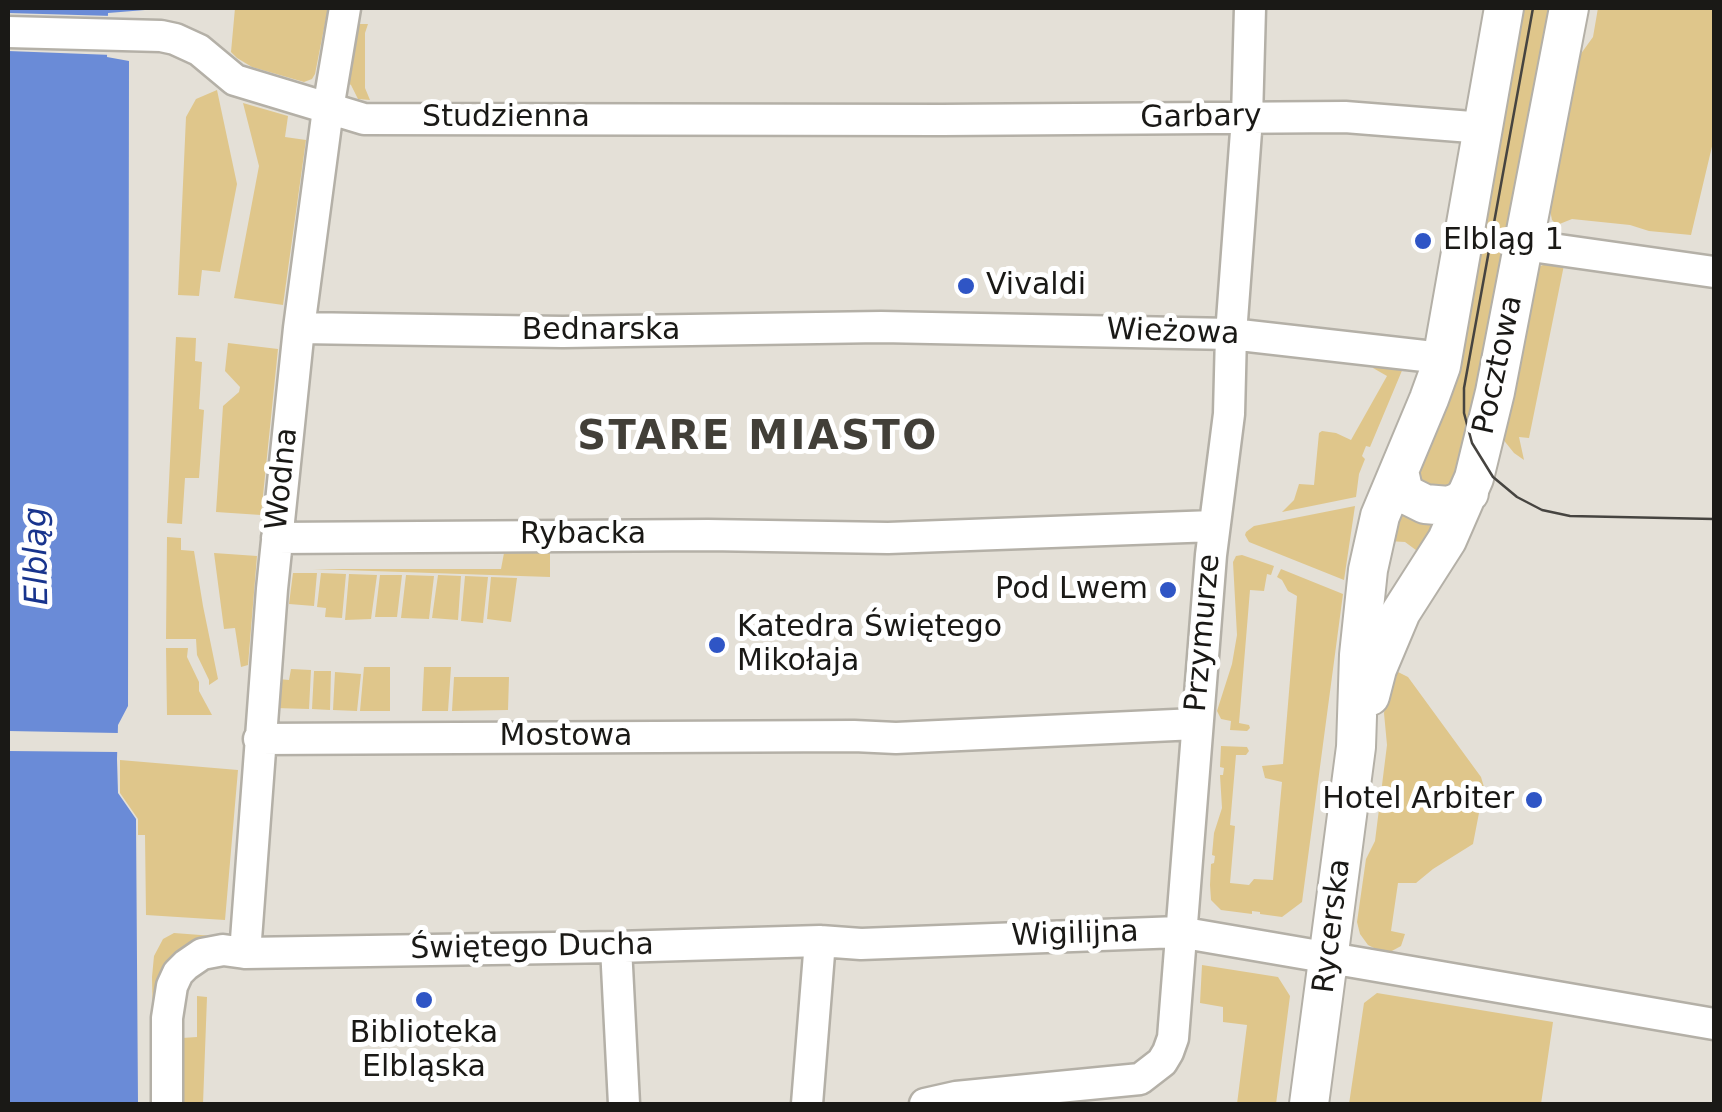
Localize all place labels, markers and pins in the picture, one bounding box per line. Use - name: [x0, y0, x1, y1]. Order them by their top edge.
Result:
- place label: Elbląg 1: [1443, 223, 1564, 259]
- marker: Elbląg 1: [1412, 230, 1434, 252]
- place label: Vivaldi: [986, 268, 1086, 304]
- marker: Vivaldi: [955, 275, 977, 297]
- place label: Pod Lwem: [995, 572, 1148, 608]
- marker: Pod Lwem: [1157, 579, 1179, 601]
- place label: Katedra Świętego Mikołaja: [737, 610, 1002, 680]
- marker: Katedra Świętego Mikołaja: [706, 634, 728, 656]
- place label: Hotel Arbiter: [1322, 782, 1514, 818]
- marker: Hotel Arbiter: [1523, 789, 1545, 811]
- marker: Biblioteka Elbląska: [413, 989, 435, 1011]
- place label: Biblioteka Elbląska: [350, 1016, 498, 1086]

